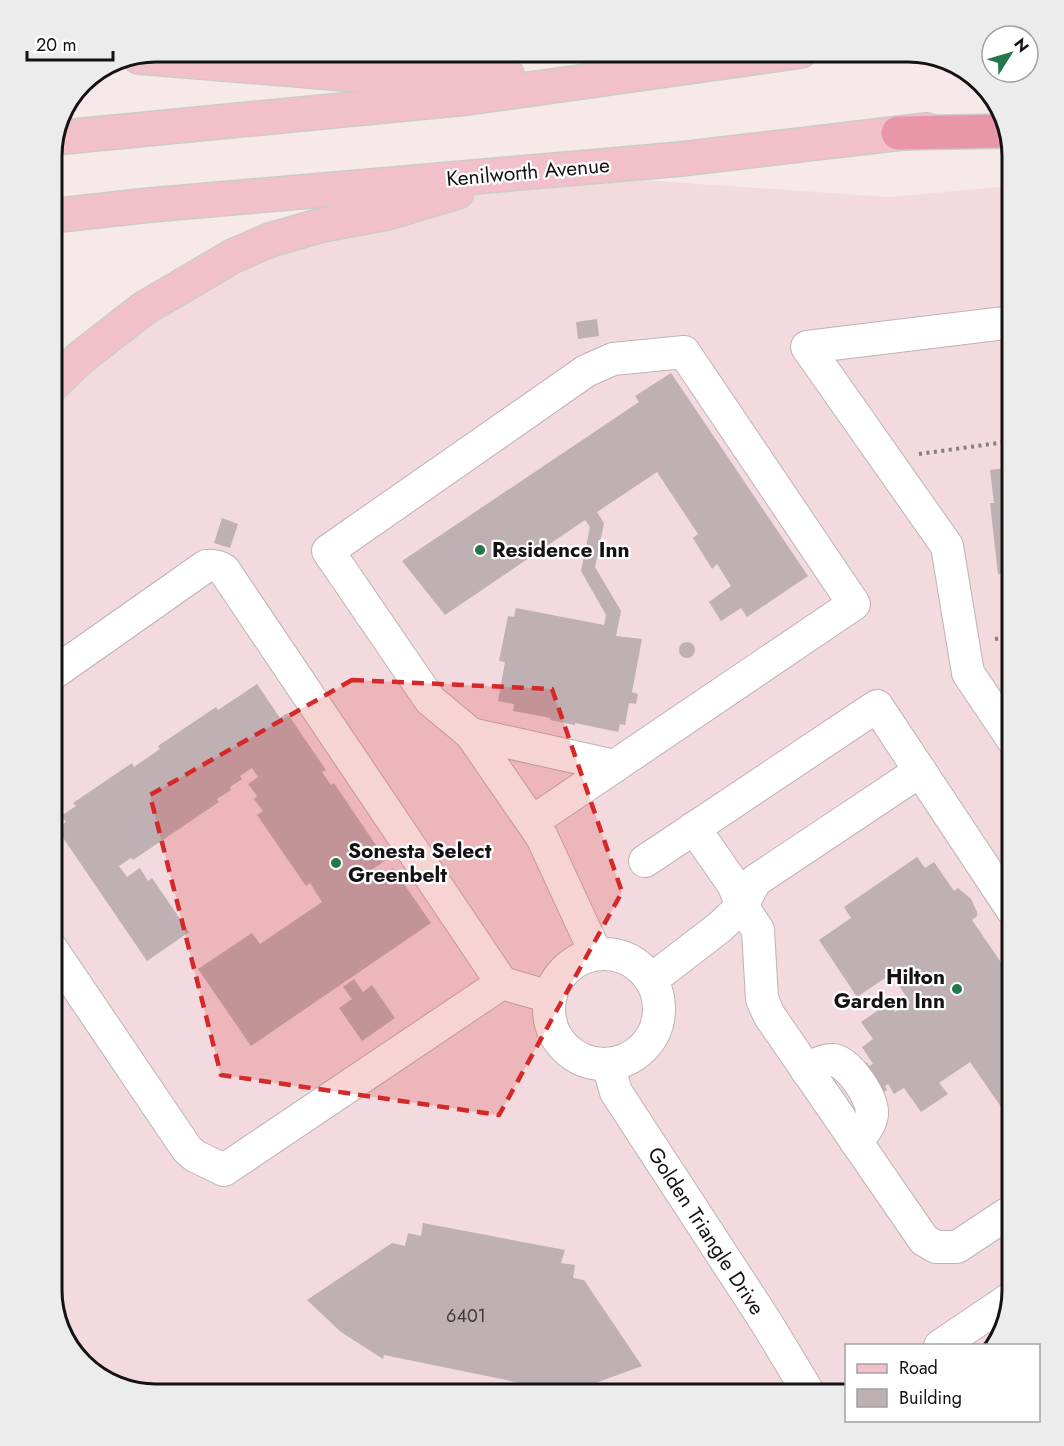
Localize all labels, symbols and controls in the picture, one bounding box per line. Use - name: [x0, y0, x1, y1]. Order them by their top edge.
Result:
- scale bar: [27, 24, 112, 62]
- north arrow: [980, 24, 1040, 84]
- text: 20 m: [36, 32, 76, 58]
- text: N: [1009, 33, 1035, 57]
- street label: Kenilworth Avenue: [445, 150, 611, 194]
- place label: Residence Inn: [492, 535, 630, 565]
- marker: Residence Inn: [473, 543, 487, 557]
- place label: Sonesta Select Greenbelt: [348, 836, 492, 890]
- marker: Sonesta Select Greenbelt: [329, 856, 343, 870]
- place label: Hilton Garden Inn: [834, 962, 945, 1016]
- marker: Hilton Garden Inn: [950, 982, 964, 996]
- street label: Golden Triangle Drive: [640, 1141, 772, 1321]
- house number: 6401: [446, 1303, 486, 1329]
- legend: [845, 1344, 1040, 1422]
- text: Road: [899, 1355, 938, 1381]
- text: Building: [899, 1385, 962, 1411]

